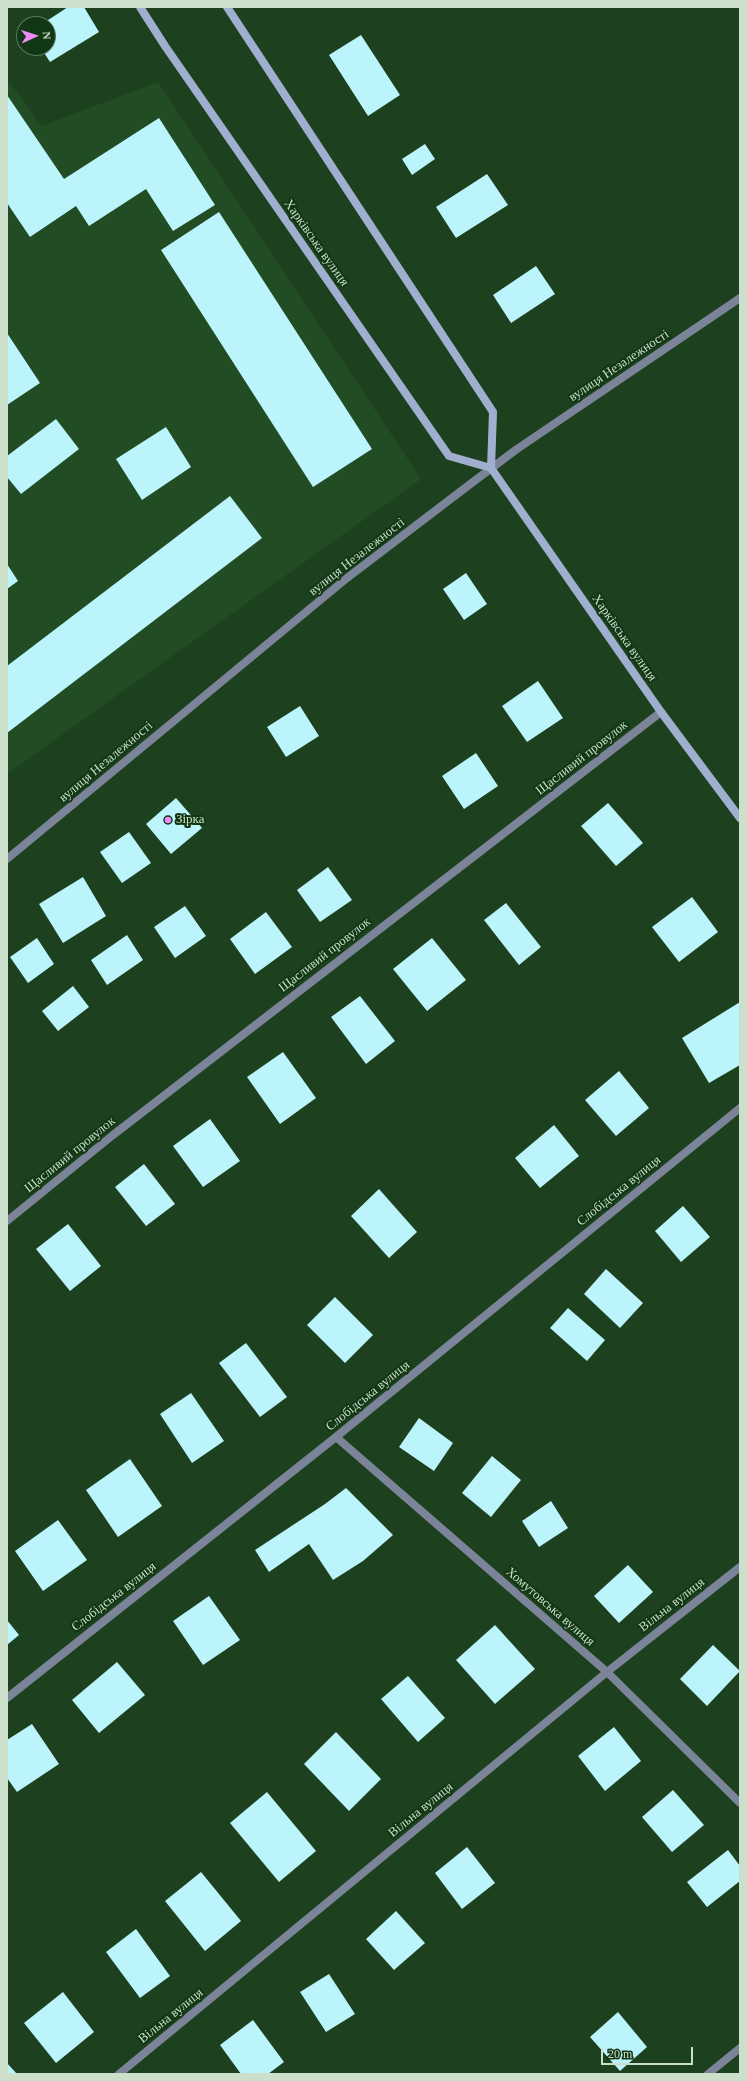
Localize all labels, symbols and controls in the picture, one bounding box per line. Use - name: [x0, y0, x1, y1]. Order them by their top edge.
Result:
- north arrow: [16, 16, 56, 56]
- text: N: [41, 31, 53, 40]
- street label: Харківська вулиця: [280, 197, 352, 289]
- street label: вулиця Незалежності: [566, 327, 672, 405]
- street label: вулиця Незалежності: [306, 515, 408, 599]
- street label: Харківська вулиця: [588, 592, 660, 684]
- street label: Щасливий провулок: [533, 717, 631, 799]
- street label: вулиця Незалежності: [56, 718, 156, 806]
- place label: Зірка: [176, 812, 205, 828]
- marker: Зірка: [163, 815, 173, 825]
- street label: Щасливий провулок: [276, 914, 374, 996]
- street label: Щасливий провулок: [21, 1114, 119, 1196]
- street label: Слобідська вулиця: [574, 1152, 664, 1230]
- street label: Слобідська вулиця: [323, 1357, 413, 1435]
- street label: Слобідська вулиця: [68, 1559, 160, 1635]
- street label: Хомутовська вулиця: [502, 1564, 598, 1650]
- street label: Вільна вулиця: [636, 1575, 708, 1635]
- street label: Вільна вулиця: [386, 1779, 456, 1841]
- street label: Вільна вулиця: [136, 1985, 206, 2047]
- scale bar: [603, 2039, 695, 2065]
- text: 20 m: [608, 2047, 632, 2061]

